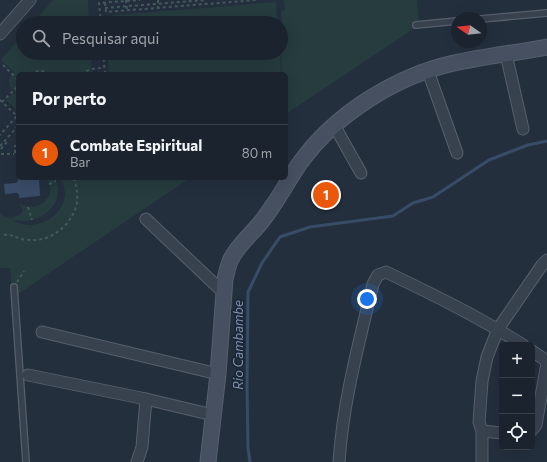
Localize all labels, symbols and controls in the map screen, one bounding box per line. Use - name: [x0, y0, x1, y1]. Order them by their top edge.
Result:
- north arrow: [451, 12, 487, 48]
- search box: [16, 16, 288, 60]
- icon: search: [30, 27, 52, 49]
- text: Pesquisar aqui: [62, 29, 159, 47]
- text: Por perto: [32, 88, 107, 109]
- text: Combate Espiritual: [70, 136, 202, 154]
- text: 1: [42, 145, 48, 161]
- text: 80 m: [242, 145, 272, 161]
- text: Bar: [70, 154, 90, 170]
- pin: 1: [313, 180, 339, 210]
- your location: [357, 289, 377, 309]
- water label: Rio Cambambe: [230, 300, 246, 390]
- map controls: [499, 342, 535, 450]
- button: +: [499, 342, 535, 378]
- button: −: [499, 378, 535, 414]
- button: locate: [499, 414, 535, 450]

